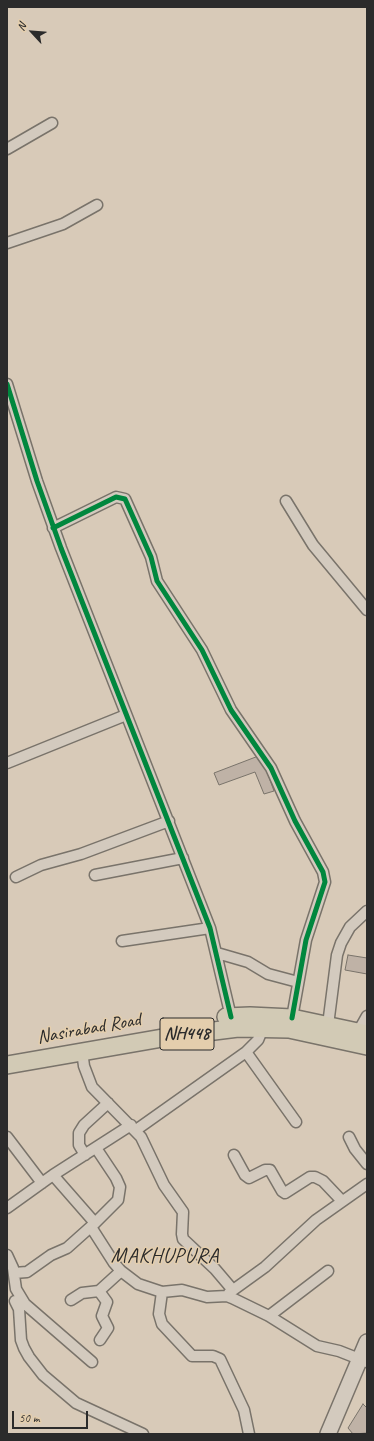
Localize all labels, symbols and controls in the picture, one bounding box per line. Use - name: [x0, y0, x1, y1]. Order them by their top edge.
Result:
- north arrow: [12, 12, 52, 52]
- text: N: [13, 21, 29, 33]
- street label: Nasirabad Road: [35, 1009, 143, 1049]
- road number: NH448: [160, 1018, 214, 1050]
- district label: MAKHUPURA: [111, 1243, 219, 1269]
- scale bar: [14, 1403, 90, 1429]
- text: 50 m: [19, 1410, 39, 1426]

